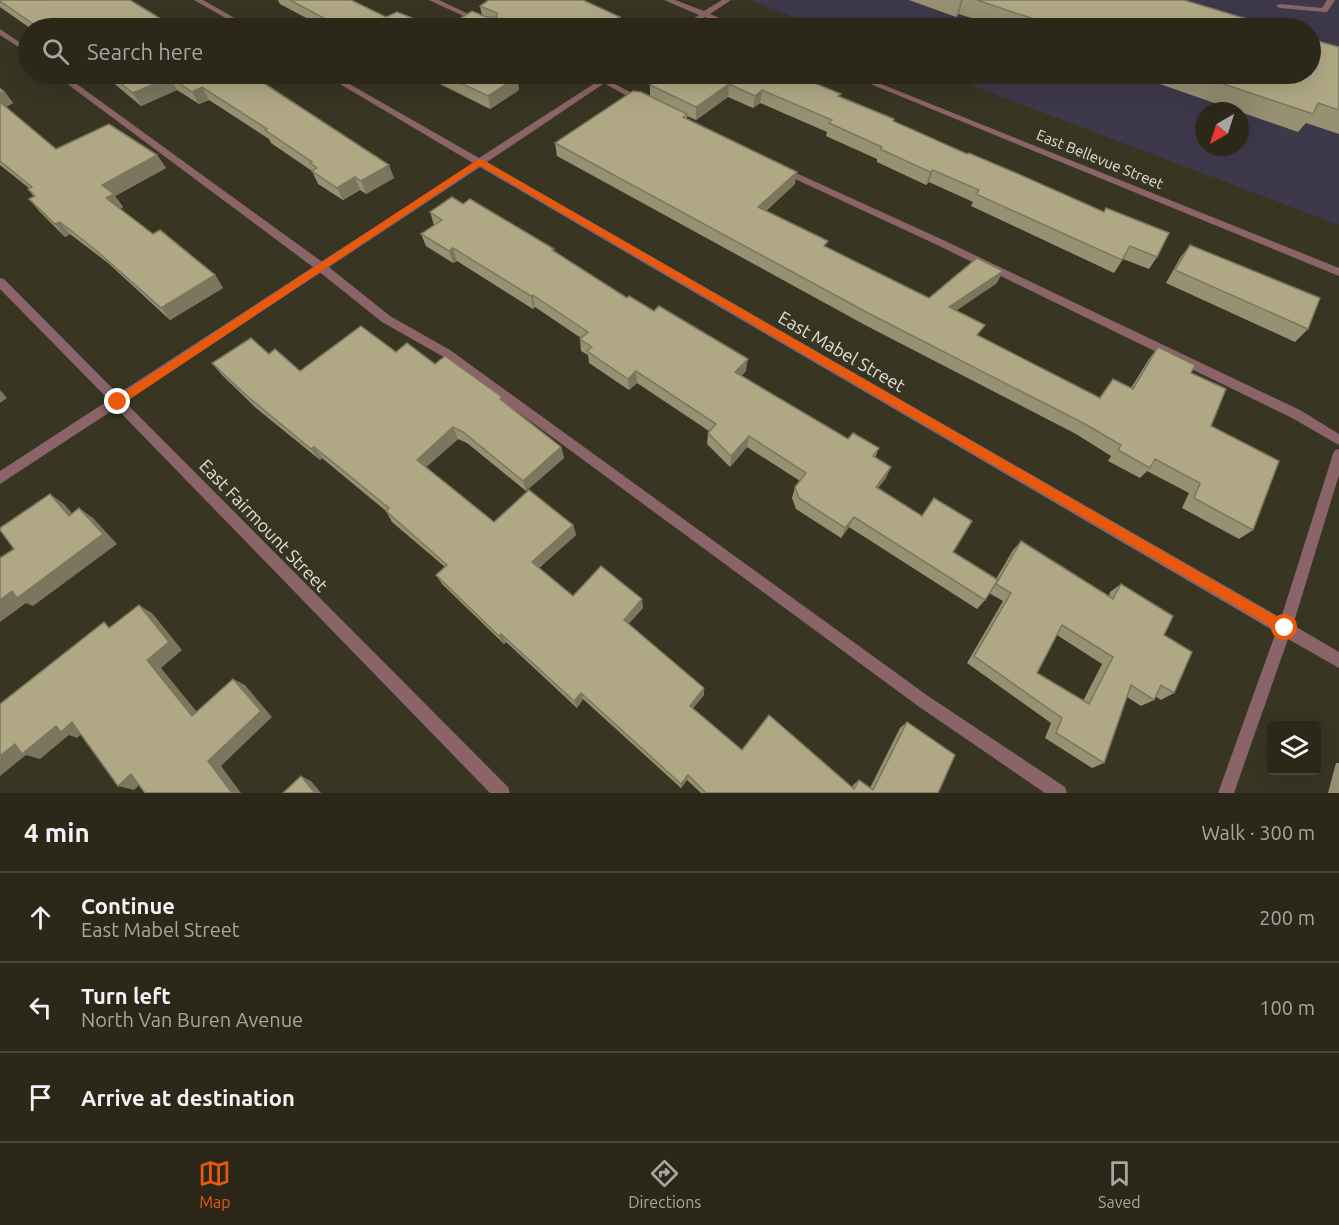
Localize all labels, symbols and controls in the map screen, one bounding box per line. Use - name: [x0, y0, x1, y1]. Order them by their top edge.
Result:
- search box: [18, 18, 1321, 84]
- icon: search: [39, 35, 72, 68]
- text: Search here: [87, 39, 203, 64]
- north arrow: [1195, 102, 1249, 156]
- street label: East Bellevue Street: [1034, 126, 1166, 192]
- street label: East Mabel Street: [775, 307, 909, 395]
- route end: [104, 388, 130, 414]
- street label: East Fairmount Street: [196, 455, 332, 595]
- route start: [1271, 614, 1297, 640]
- map controls: [1267, 721, 1321, 775]
- button: layers: [1267, 721, 1321, 775]
- text: 4 min: [24, 818, 90, 847]
- text: Walk · 300 m: [1202, 821, 1315, 844]
- text: Continue: [81, 893, 175, 918]
- icon: ahead: [24, 901, 57, 934]
- text: 200 m: [1259, 906, 1315, 929]
- text: East Mabel Street: [81, 918, 240, 941]
- text: Turn left: [81, 983, 171, 1008]
- icon: left: [24, 991, 57, 1024]
- text: 100 m: [1259, 996, 1315, 1019]
- text: North Van Buren Avenue: [81, 1008, 303, 1031]
- icon: arrive: [24, 1081, 57, 1114]
- text: Arrive at destination: [81, 1085, 295, 1110]
- tab: Map: [198, 1157, 231, 1211]
- tab: Directions: [628, 1157, 701, 1211]
- tab: Saved: [1098, 1157, 1141, 1211]

